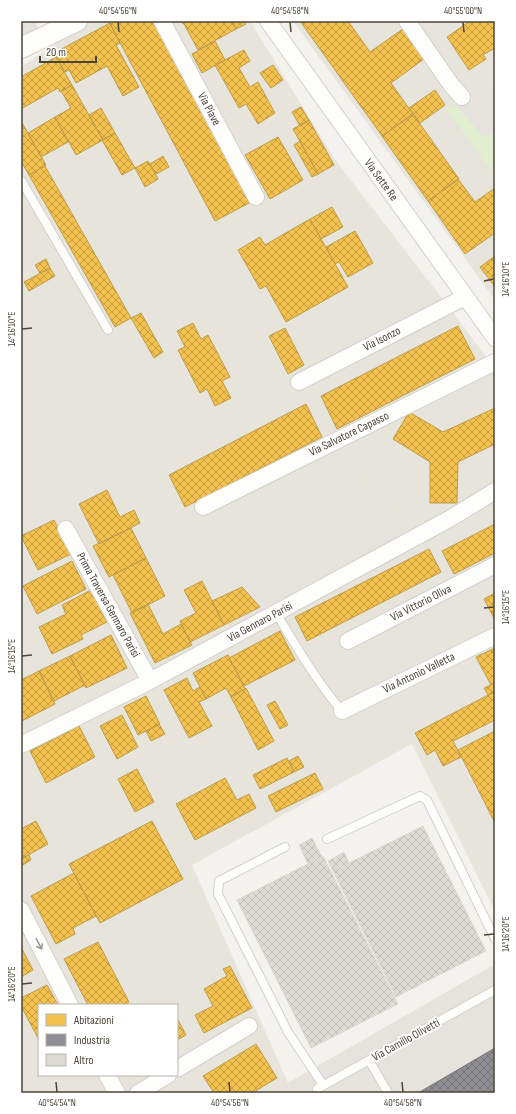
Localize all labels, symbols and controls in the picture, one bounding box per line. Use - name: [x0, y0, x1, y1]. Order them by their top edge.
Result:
- text: 40°54'56"N: [99, 5, 137, 17]
- text: 40°54'58"N: [271, 5, 309, 17]
- text: 40°55'00"N: [444, 5, 482, 17]
- scale bar: [40, 38, 96, 64]
- text: 20 m: [46, 45, 66, 60]
- street label: Via Piave: [194, 90, 224, 128]
- street label: Via Sette Re: [361, 156, 401, 204]
- text: 14°16'10"E: [500, 262, 512, 296]
- text: 14°16'10"E: [6, 312, 18, 346]
- street label: Via Isonzo: [361, 323, 403, 355]
- street label: Via Salvatore Capasso: [307, 408, 391, 460]
- street label: Prima Traversa Gennaro Parisi: [73, 550, 143, 660]
- street label: Via Vittorio Oliva: [388, 581, 454, 625]
- text: 14°16'15"E: [500, 590, 512, 624]
- street label: Via Gennaro Parisi: [225, 599, 295, 645]
- text: 14°16'15"E: [6, 639, 18, 673]
- street label: Via Antonio Valletta: [381, 649, 458, 697]
- text: 14°16'20"E: [500, 916, 512, 952]
- one-way arrow: [35, 938, 43, 950]
- text: 14°16'20"E: [6, 966, 18, 1002]
- legend: [38, 1004, 178, 1076]
- text: Abitazioni: [73, 1013, 114, 1028]
- street label: Via Camillo Olivetti: [369, 1015, 443, 1065]
- text: Industria: [74, 1033, 110, 1048]
- text: Altro: [73, 1053, 93, 1068]
- text: 40°54'54"N: [38, 1097, 76, 1109]
- text: 40°54'56"N: [211, 1097, 249, 1109]
- text: 40°54'58"N: [384, 1097, 422, 1109]

